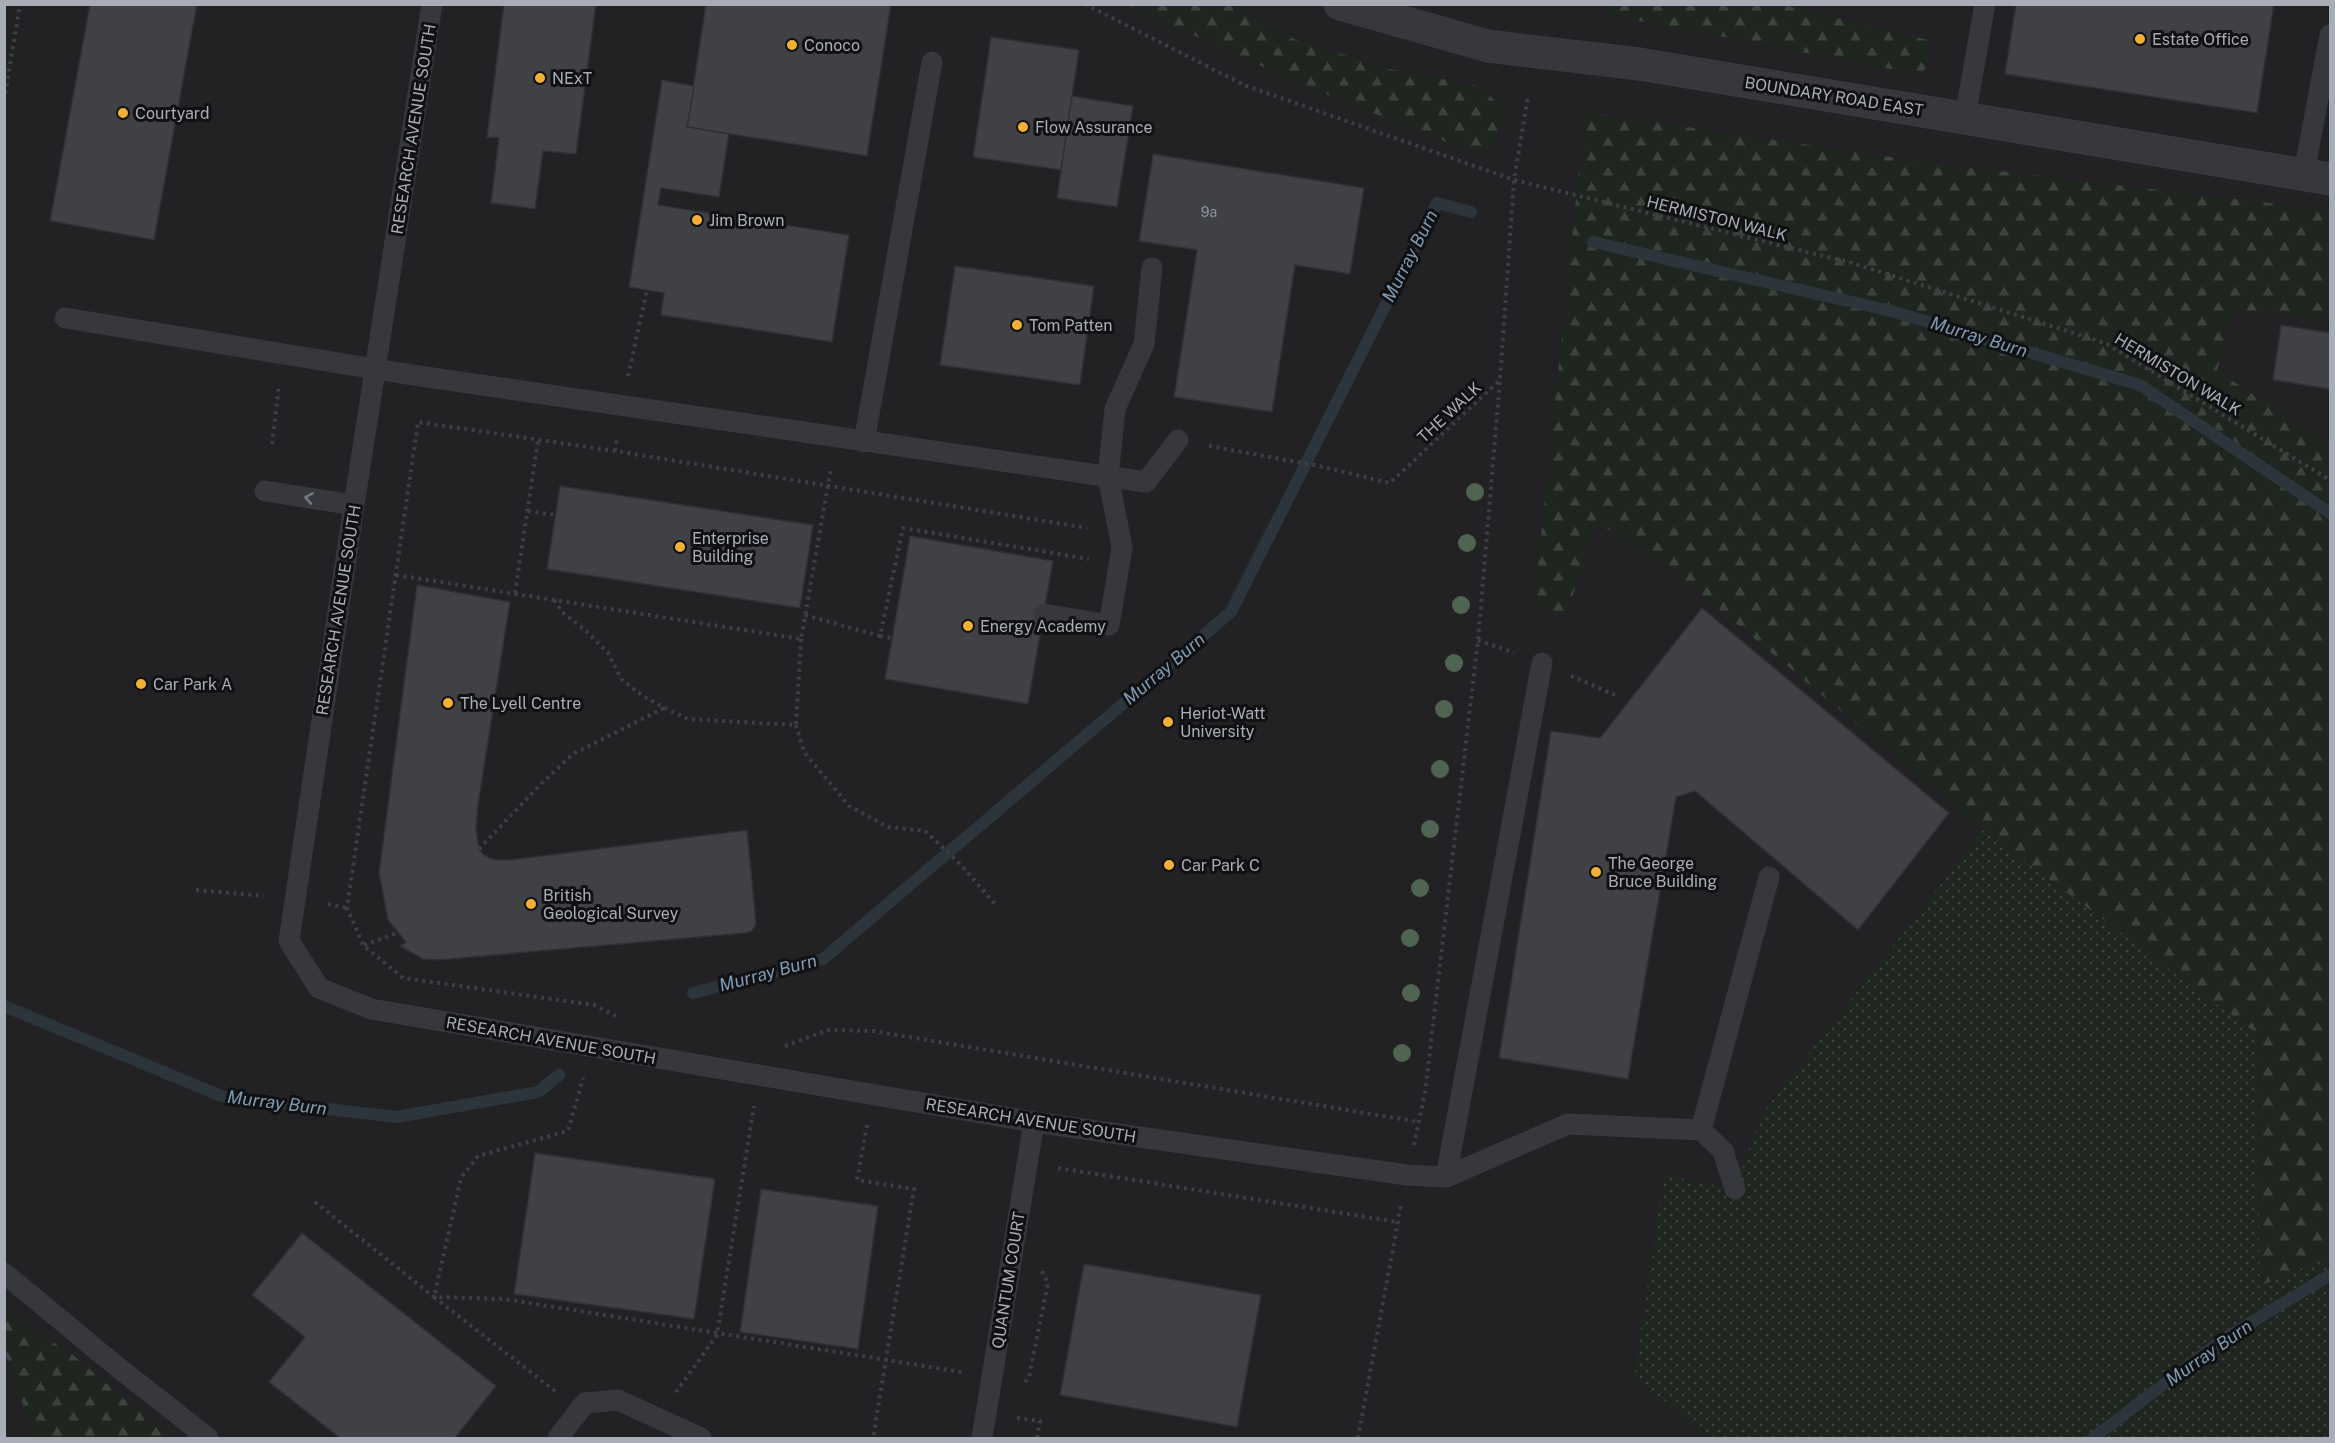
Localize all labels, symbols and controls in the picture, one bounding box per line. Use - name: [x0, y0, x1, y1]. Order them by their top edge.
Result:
- street label: RESEARCH AVENUE SOUTH: [387, 23, 440, 236]
- place label: Estate Office: [2152, 30, 2249, 49]
- marker: Estate Office: [2133, 32, 2147, 46]
- place label: Conoco: [804, 36, 860, 55]
- marker: Conoco: [785, 38, 799, 52]
- place label: NExT: [552, 69, 593, 88]
- marker: NExT: [533, 71, 547, 85]
- street label: BOUNDARY ROAD EAST: [1743, 73, 1925, 120]
- place label: Courtyard: [135, 104, 210, 123]
- marker: Courtyard: [116, 106, 130, 120]
- place label: Flow Assurance: [1035, 118, 1153, 137]
- marker: Flow Assurance: [1016, 120, 1030, 134]
- street label: HERMISTON WALK: [1645, 192, 1789, 245]
- house number: 9a: [1201, 204, 1217, 220]
- water label: Murray Burn: [1377, 206, 1442, 305]
- place label: Jim Brown: [709, 211, 785, 230]
- marker: Jim Brown: [690, 213, 704, 227]
- water label: Murray Burn: [1928, 312, 2030, 361]
- place label: Tom Patten: [1029, 316, 1112, 335]
- marker: Tom Patten: [1010, 318, 1024, 332]
- street label: HERMISTON WALK: [2111, 329, 2244, 420]
- street label: THE WALK: [1414, 378, 1485, 447]
- one-way arrow: [305, 492, 315, 505]
- street label: RESEARCH AVENUE SOUTH: [312, 504, 365, 717]
- place label: Enterprise Building: [692, 529, 769, 566]
- marker: Enterprise Building: [673, 540, 687, 554]
- place label: Energy Academy: [980, 617, 1106, 636]
- marker: Energy Academy: [961, 619, 975, 633]
- water label: Murray Burn: [1119, 628, 1209, 709]
- place label: Car Park A: [153, 675, 232, 694]
- marker: Car Park A: [134, 677, 148, 691]
- place label: The Lyell Centre: [460, 694, 581, 713]
- marker: The Lyell Centre: [441, 696, 455, 710]
- place label: Heriot-Watt University: [1180, 704, 1265, 741]
- marker: Heriot-Watt University: [1161, 715, 1175, 729]
- place label: The George Bruce Building: [1608, 854, 1717, 891]
- place label: Car Park C: [1181, 856, 1260, 875]
- marker: Car Park C: [1162, 858, 1176, 872]
- marker: The George Bruce Building: [1589, 865, 1603, 879]
- place label: British Geological Survey: [543, 886, 679, 923]
- marker: British Geological Survey: [524, 897, 538, 911]
- water label: Murray Burn: [717, 949, 819, 996]
- street label: RESEARCH AVENUE SOUTH: [444, 1013, 657, 1068]
- water label: Murray Burn: [226, 1086, 328, 1119]
- street label: RESEARCH AVENUE SOUTH: [924, 1094, 1137, 1147]
- street label: QUANTUM COURT: [988, 1210, 1029, 1350]
- water label: Murray Burn: [2162, 1315, 2256, 1390]

